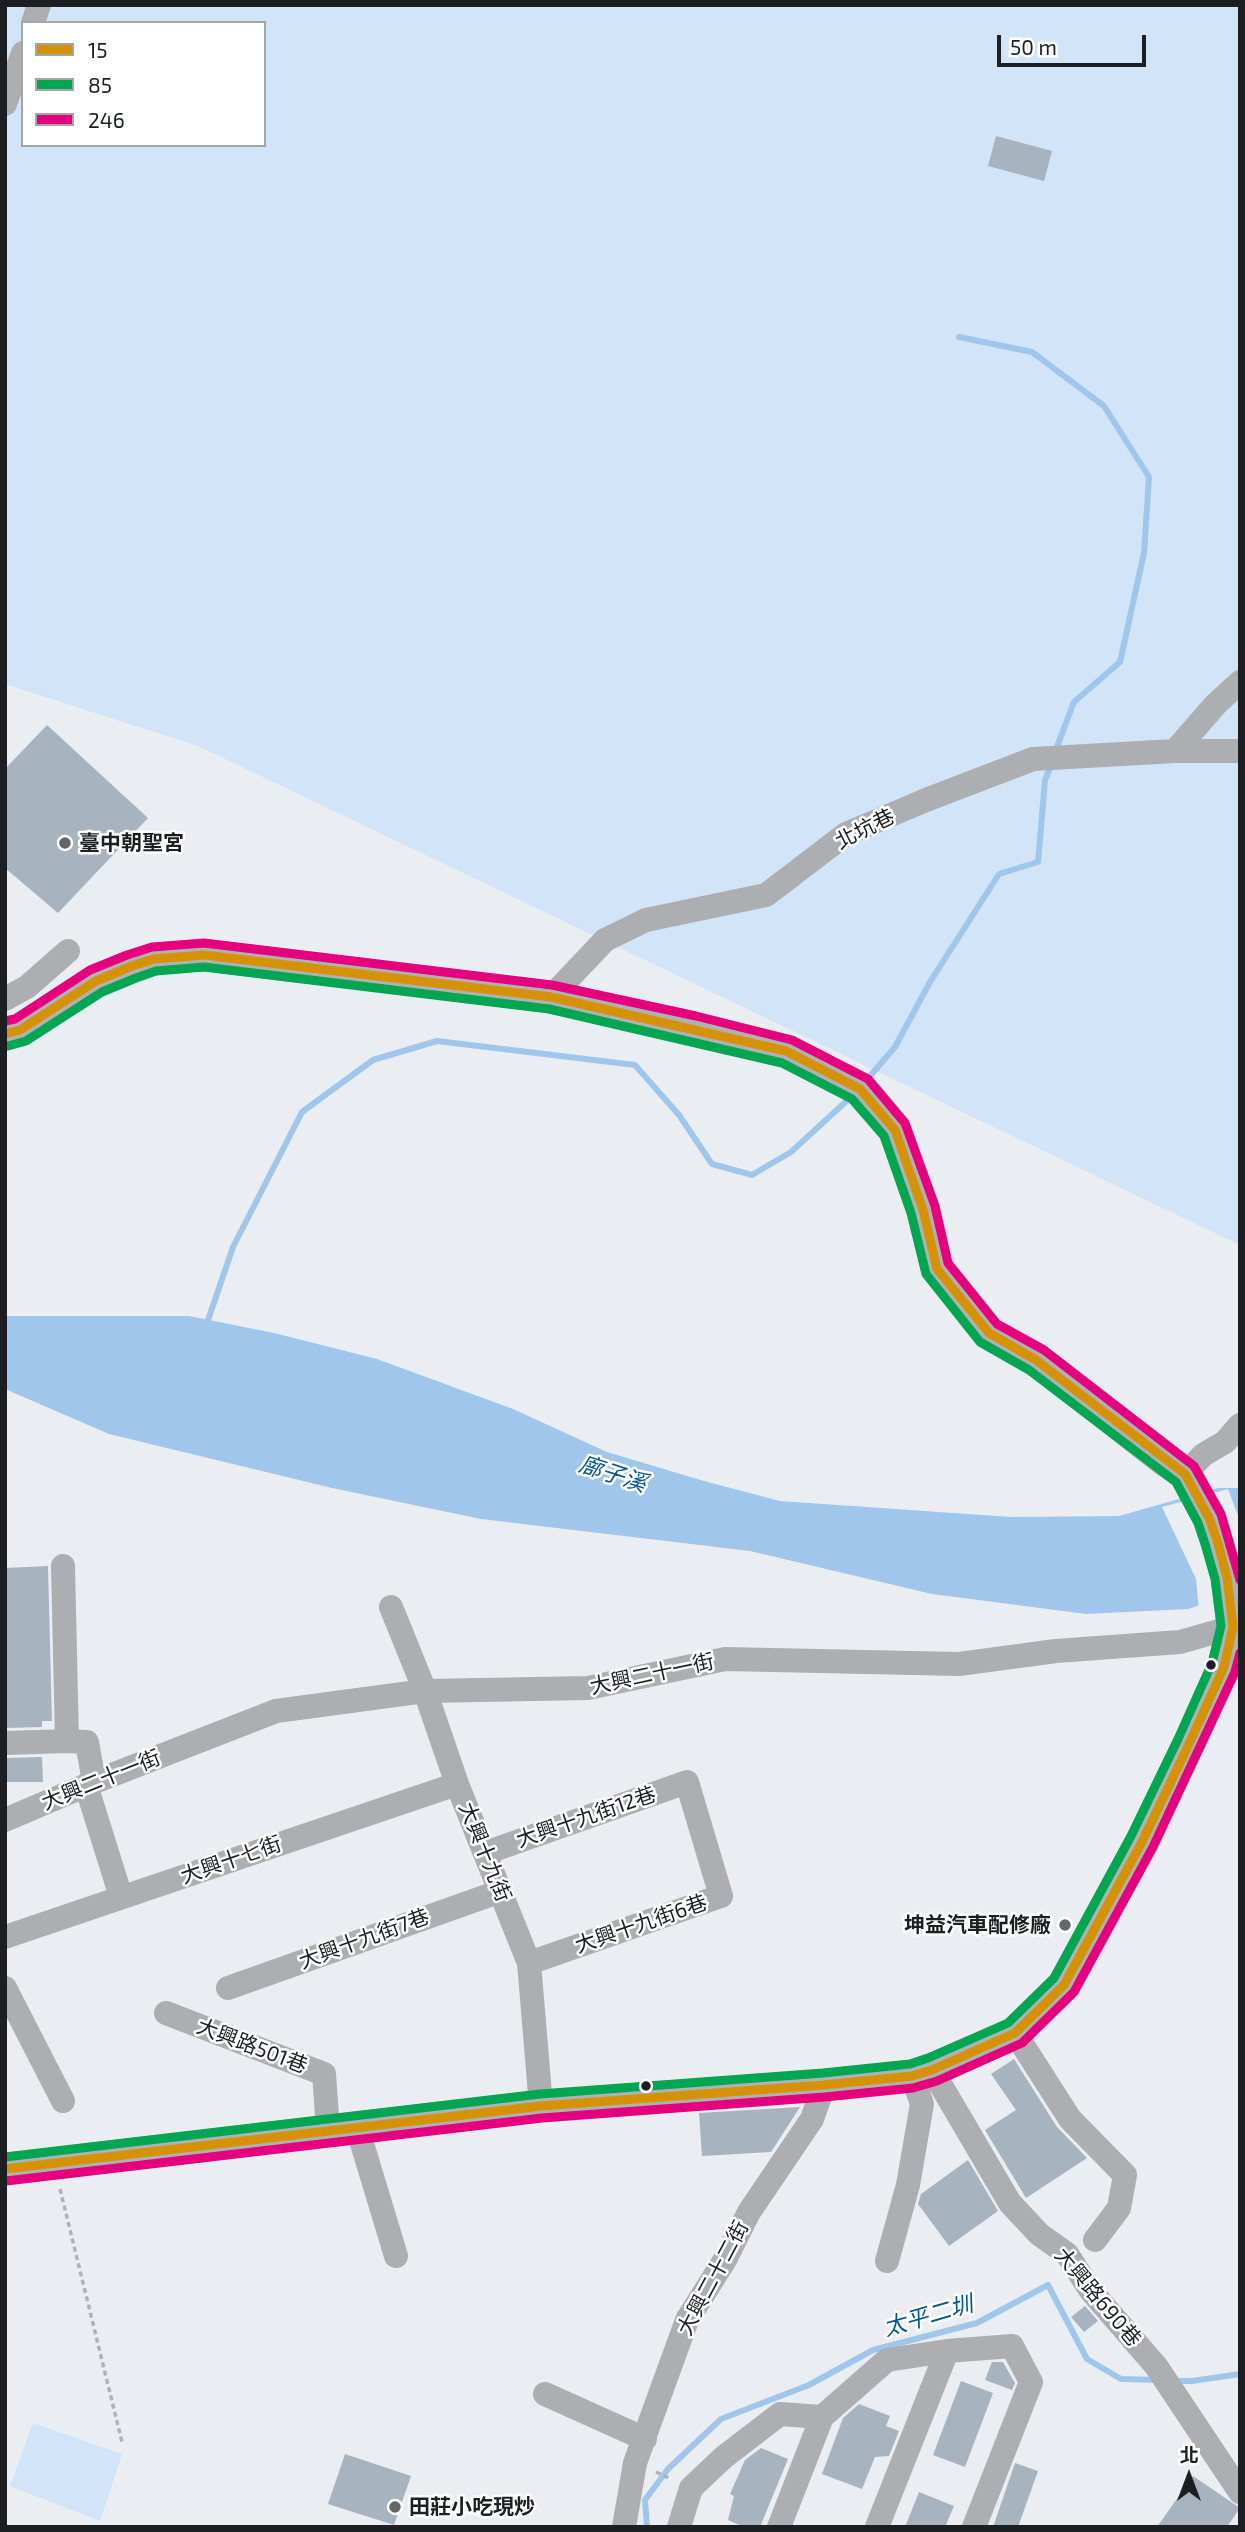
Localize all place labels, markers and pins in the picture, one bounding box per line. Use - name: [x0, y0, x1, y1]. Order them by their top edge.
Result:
- place label: 臺中朝聖宮: [79, 830, 184, 856]
- marker: 臺中朝聖宮: [57, 835, 73, 851]
- unlabelled marker: [1204, 1658, 1218, 1672]
- place label: 坤益汽車配修廠: [904, 1912, 1051, 1938]
- marker: 坤益汽車配修廠: [1057, 1917, 1073, 1933]
- unlabelled marker: [639, 2079, 653, 2093]
- place label: 田莊小吃現炒: [409, 2494, 535, 2520]
- marker: 田莊小吃現炒: [387, 2499, 403, 2515]

